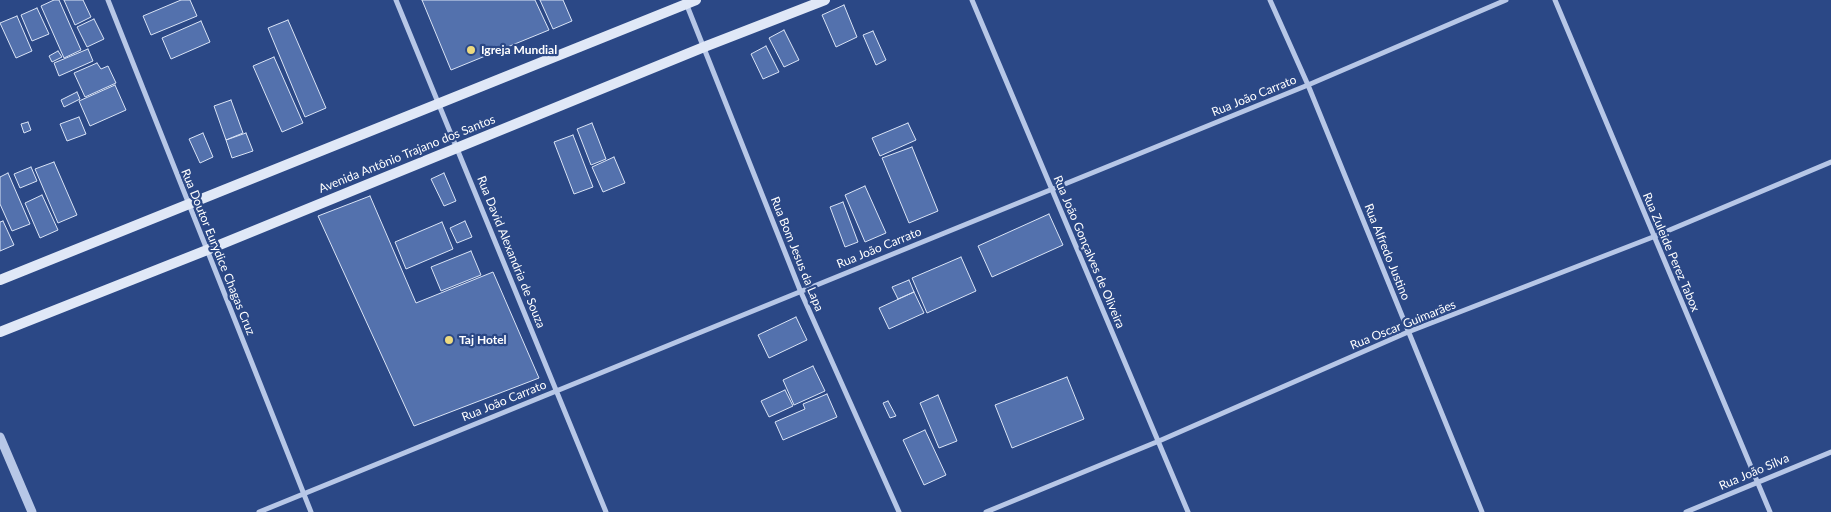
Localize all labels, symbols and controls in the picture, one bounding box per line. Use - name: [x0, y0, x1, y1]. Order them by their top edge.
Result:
- place label: Igreja Mundial: [481, 43, 557, 57]
- marker: Igreja Mundial: [465, 44, 477, 56]
- street label: Rua João Carrato: [1210, 72, 1298, 120]
- street label: Avenida Antônio Trajano dos Santos: [317, 112, 497, 196]
- street label: Rua Doutor Eurydice Chagas Cruz: [178, 167, 258, 337]
- street label: Rua João Gonçalves de Oliveira: [1050, 173, 1128, 331]
- street label: Rua David Alexandria de Souza: [474, 174, 548, 330]
- street label: Rua Zuleide Perez Tabox: [1639, 190, 1703, 314]
- street label: Rua Bom Jesus da Lapa: [767, 195, 827, 313]
- street label: Rua Alfredo Justino: [1361, 202, 1413, 302]
- street label: Rua João Carrato: [835, 224, 923, 272]
- street label: Rua Oscar Guimarães: [1348, 297, 1458, 353]
- place label: Taj Hotel: [459, 333, 507, 347]
- marker: Taj Hotel: [443, 334, 455, 346]
- street label: Rua João Carrato: [460, 377, 548, 425]
- street label: Rua João Silva: [1717, 451, 1791, 493]

